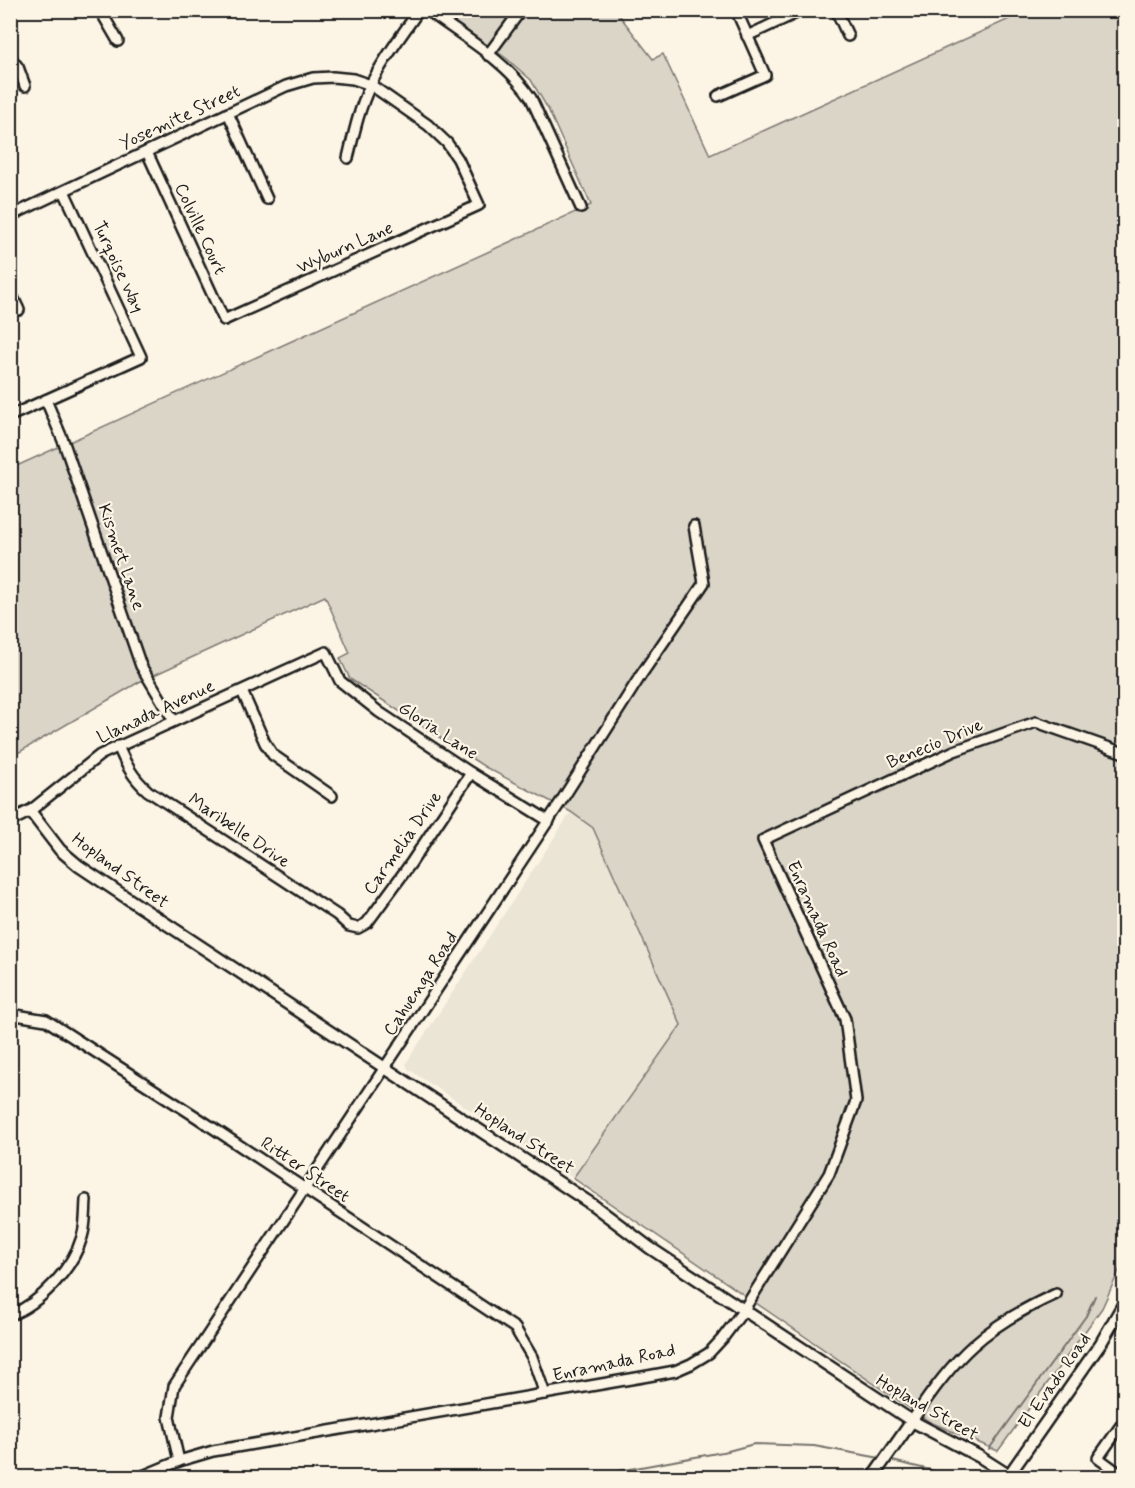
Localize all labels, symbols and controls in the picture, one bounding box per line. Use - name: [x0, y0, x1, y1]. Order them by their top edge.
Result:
- street label: Yosemite Street: [116, 79, 244, 156]
- street label: Colville Court: [168, 179, 232, 279]
- street label: Wyburn Lane: [293, 216, 397, 280]
- street label: Turqoise Way: [86, 217, 150, 317]
- street label: Kismet Lane: [92, 501, 150, 613]
- street label: Llanada Avenue: [93, 674, 219, 750]
- street label: Gloria Lane: [393, 696, 483, 766]
- street label: Benecio Drive: [883, 713, 987, 775]
- street label: Carmelia Drive: [358, 786, 448, 900]
- street label: Maribelle Drive: [183, 788, 295, 874]
- street label: Hopland Street: [67, 828, 173, 914]
- street label: Enramada Road: [781, 857, 853, 981]
- street label: Cahuenga Road: [378, 927, 464, 1041]
- street label: Hopland Street: [469, 1098, 579, 1180]
- street label: Ritter Street: [256, 1131, 355, 1209]
- street label: El Evado Road: [1013, 1328, 1097, 1434]
- street label: Enramada Road: [550, 1338, 678, 1388]
- street label: Hopland Street: [871, 1369, 983, 1447]

